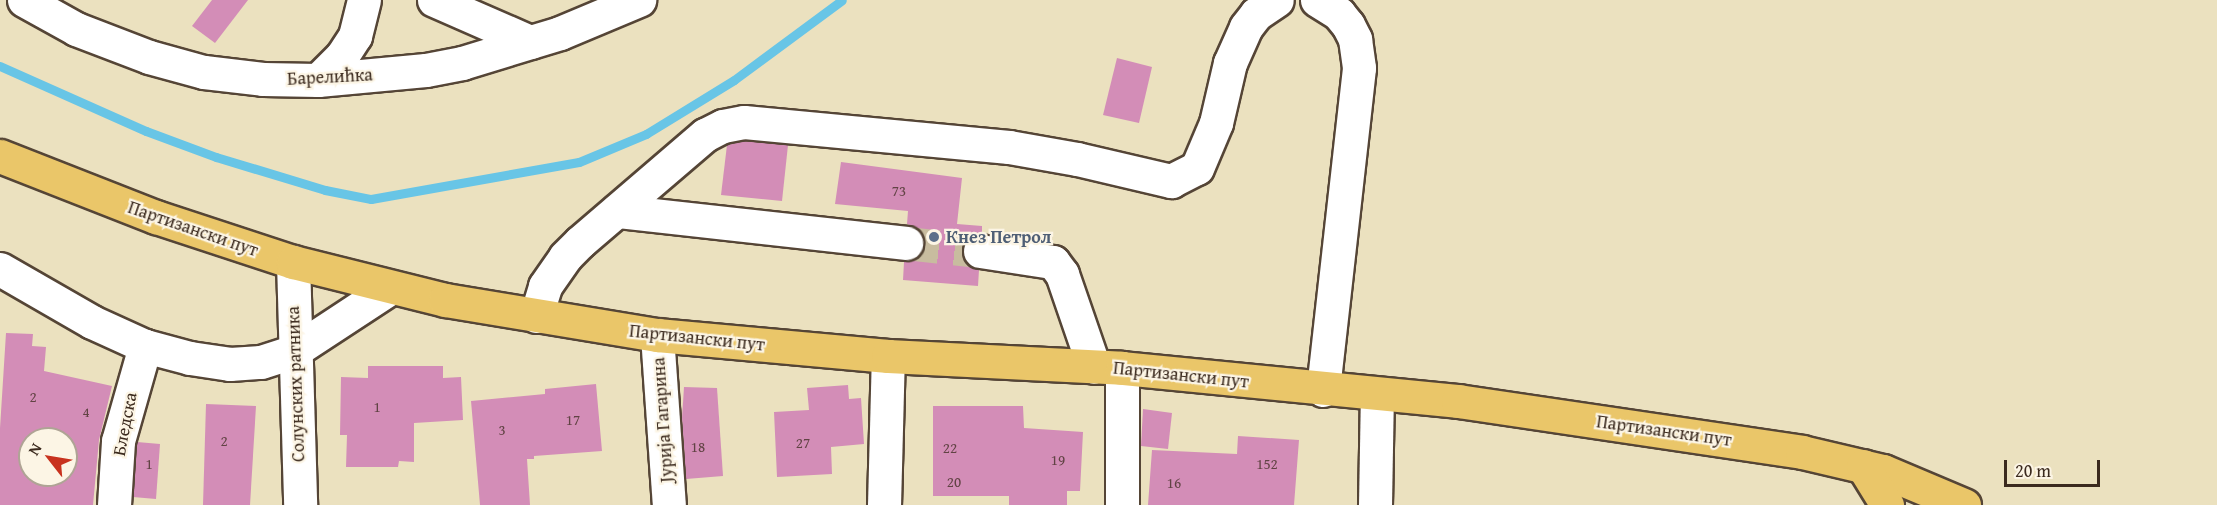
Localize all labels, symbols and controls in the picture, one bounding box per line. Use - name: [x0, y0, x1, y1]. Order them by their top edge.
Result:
- street label: Барелићка: [287, 64, 373, 90]
- house number: 73: [892, 182, 906, 200]
- street label: Партизански пут: [125, 197, 261, 261]
- place label: Кнез Петрол: [946, 226, 1051, 248]
- marker: Кнез Петрол: [927, 230, 941, 244]
- street label: Солунских ратника: [282, 306, 310, 462]
- street label: Партизански пут: [628, 320, 766, 356]
- street label: Јурија Гагарина: [648, 357, 678, 483]
- street label: Партизански пут: [1112, 357, 1250, 393]
- house number: 2: [29, 388, 37, 406]
- street label: Бледска: [108, 390, 142, 458]
- house number: 1: [373, 398, 381, 416]
- house number: 4: [82, 403, 90, 421]
- house number: 17: [566, 411, 580, 429]
- street label: Партизански пут: [1595, 411, 1733, 451]
- house number: 3: [498, 421, 506, 439]
- north arrow: [18, 427, 78, 487]
- house number: 2: [220, 432, 228, 450]
- house number: 27: [796, 434, 810, 452]
- text: N: [21, 438, 47, 460]
- house number: 18: [691, 438, 705, 456]
- house number: 22: [943, 439, 957, 457]
- scale bar: [2007, 448, 2103, 486]
- house number: 19: [1051, 451, 1065, 469]
- house number: 1: [145, 455, 153, 473]
- house number: 152: [1256, 455, 1278, 473]
- text: 20 m: [2015, 457, 2051, 484]
- house number: 20: [947, 473, 961, 491]
- house number: 16: [1167, 474, 1181, 492]

